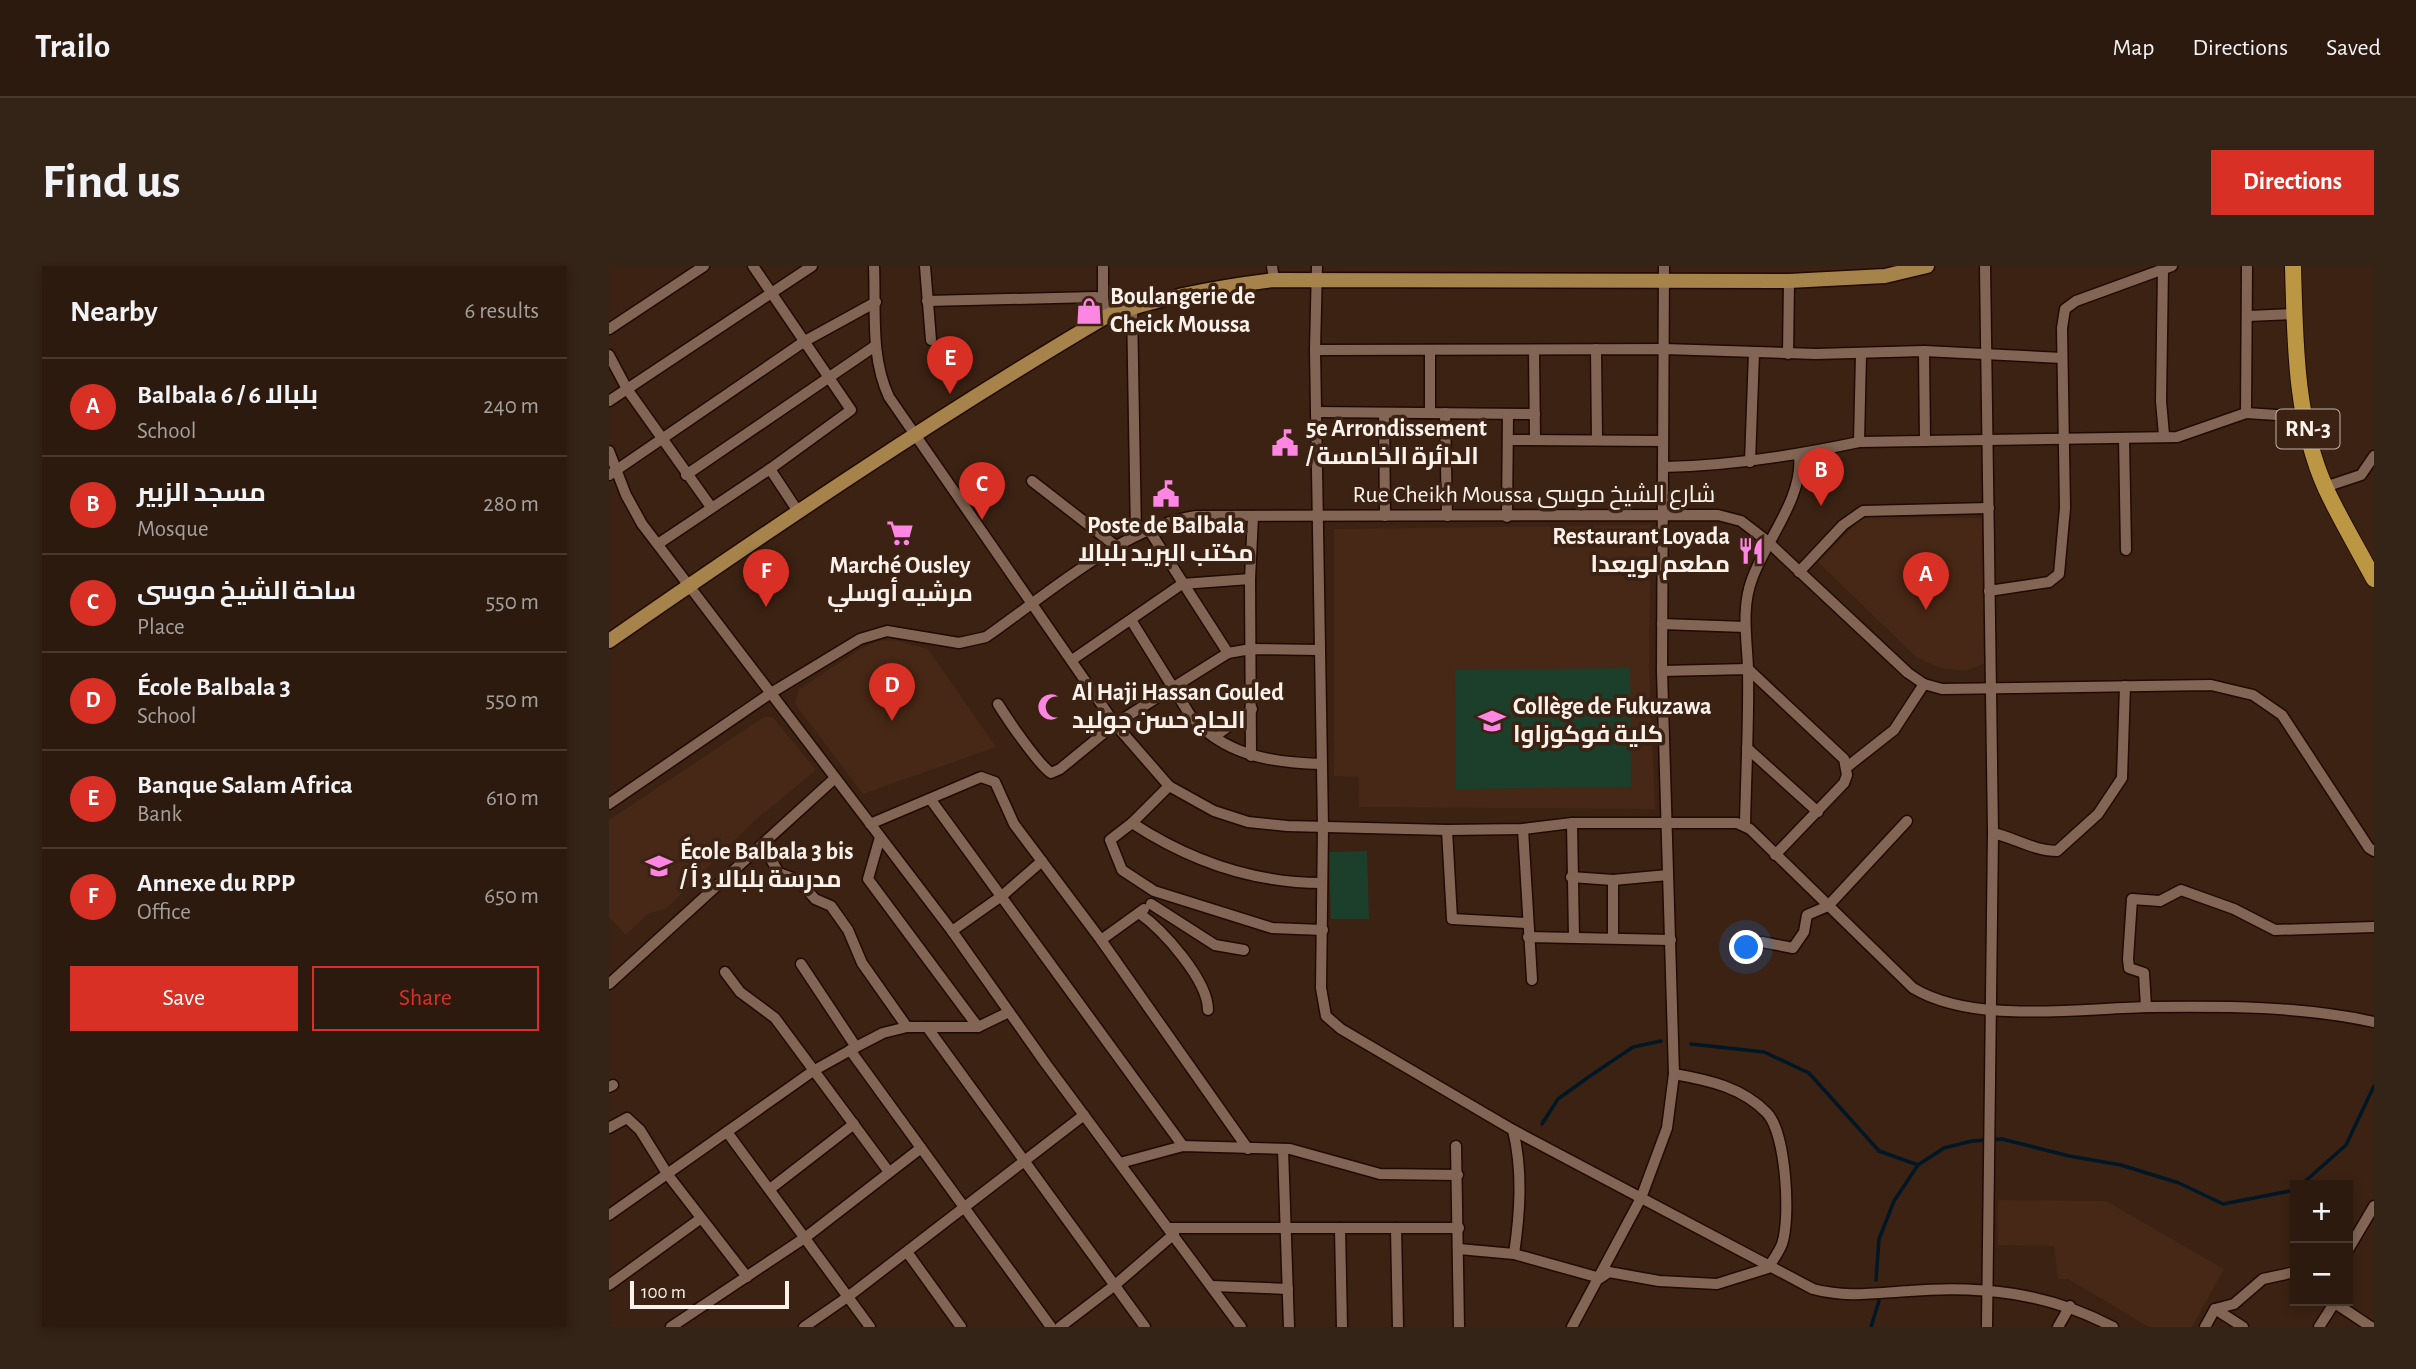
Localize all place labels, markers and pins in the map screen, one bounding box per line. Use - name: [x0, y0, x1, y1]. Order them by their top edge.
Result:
- place label: Boulangerie de Cheick Moussa: [1110, 285, 1255, 337]
- shop icon: Boulangerie de Cheick Moussa: [1074, 296, 1104, 326]
- pin: E: [927, 336, 973, 394]
- place label: 5e Arrondissement / الدائرة الخامسة: [1305, 417, 1487, 470]
- public building icon: 5e Arrondissement / الدائرة الخامسة: [1270, 428, 1300, 458]
- pin: B: [1798, 448, 1844, 506]
- pin: C: [959, 462, 1005, 520]
- public building icon: Poste de Balbala مكتب البريد بلبالا: [1151, 479, 1181, 509]
- place label: Poste de Balbala مكتب البريد بلبالا: [1078, 514, 1254, 567]
- supermarket icon: Marché Ousley مرشيه أوسلي: [885, 518, 915, 548]
- place label: Restaurant Loyada مطعم لويعدا: [1552, 525, 1730, 580]
- restaurant icon: Restaurant Loyada مطعم لويعدا: [1736, 536, 1766, 566]
- pin: F: [743, 549, 789, 607]
- pin: A: [1903, 552, 1949, 610]
- place label: Marché Ousley مرشيه أوسلي: [827, 554, 973, 612]
- pin: D: [869, 663, 915, 721]
- place label: Al Haji Hassan Gouled الحاج حسن جوليد: [1072, 681, 1284, 736]
- mosque icon: Al Haji Hassan Gouled الحاج حسن جوليد: [1036, 692, 1066, 722]
- place label: Collège de Fukuzawa كلية فوكوزاوا: [1513, 695, 1712, 748]
- school or university icon: Collège de Fukuzawa كلية فوكوزاوا: [1477, 706, 1507, 736]
- place label: École Balbala 3 bis / مدرسة بلبالا 3 أ: [679, 836, 853, 893]
- school or university icon: École Balbala 3 bis / مدرسة بلبالا 3 أ: [644, 851, 674, 881]

